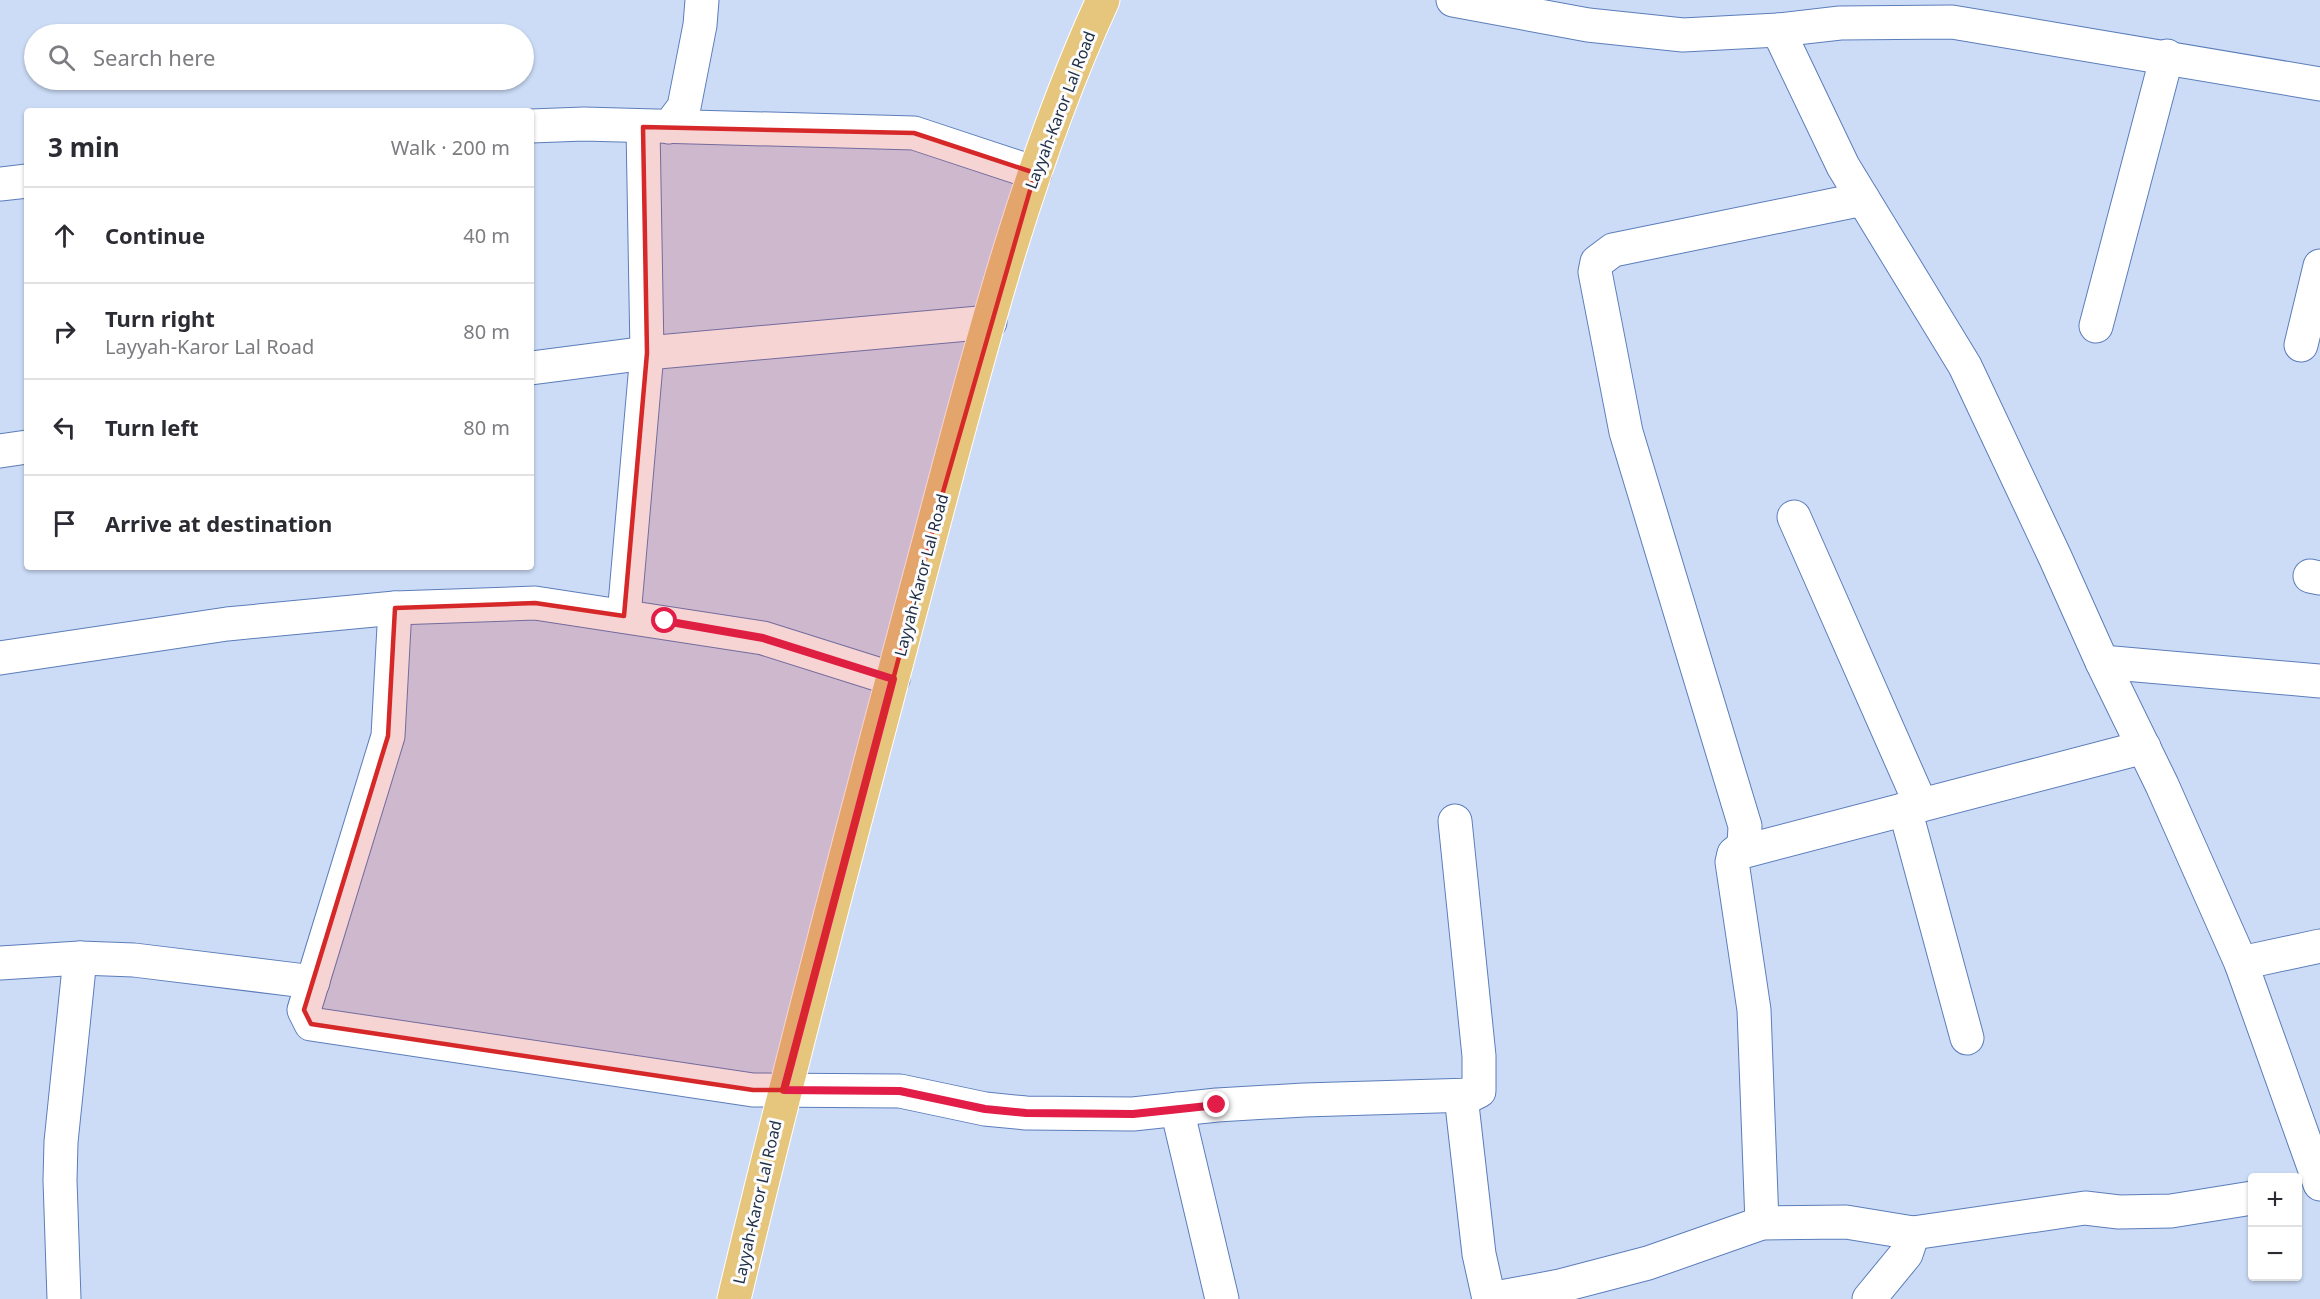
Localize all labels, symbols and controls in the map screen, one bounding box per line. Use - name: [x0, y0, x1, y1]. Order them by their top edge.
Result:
- search box: [24, 24, 534, 90]
- street label: Layyah-Karor Lal Road: [1020, 28, 1100, 192]
- icon: search: [45, 41, 78, 74]
- text: Search here: [93, 42, 215, 72]
- text: 3 min: [48, 129, 120, 165]
- text: Walk · 200 m: [391, 134, 510, 161]
- icon: ahead: [48, 219, 81, 252]
- text: Continue: [105, 220, 205, 250]
- text: 40 m: [463, 222, 510, 249]
- text: Turn right: [105, 303, 215, 333]
- icon: right: [48, 315, 81, 348]
- text: 80 m: [463, 318, 510, 345]
- text: Layyah-Karor Lal Road: [105, 333, 314, 360]
- icon: left: [48, 411, 81, 444]
- text: Turn left: [105, 412, 199, 442]
- text: 80 m: [463, 414, 510, 441]
- street label: Layyah-Karor Lal Road: [889, 491, 953, 659]
- icon: arrive: [48, 507, 81, 540]
- text: Arrive at destination: [105, 508, 332, 538]
- route start: [651, 607, 677, 633]
- route end: [1203, 1091, 1229, 1117]
- street label: Layyah-Karor Lal Road: [727, 1118, 787, 1286]
- map controls: [2248, 1173, 2302, 1281]
- button: +: [2248, 1173, 2302, 1227]
- button: −: [2248, 1227, 2302, 1281]

